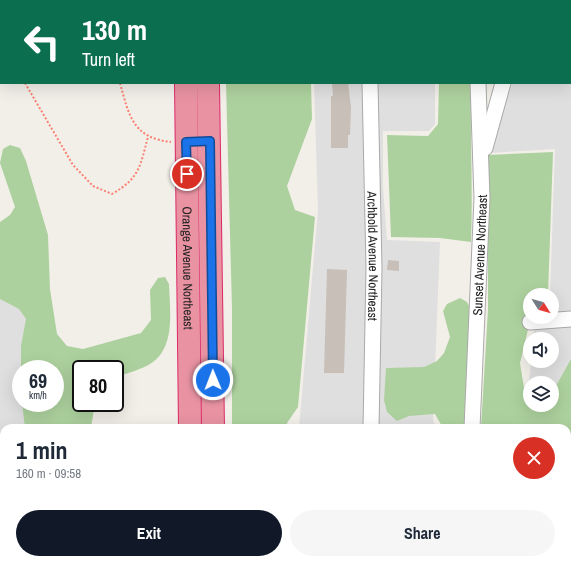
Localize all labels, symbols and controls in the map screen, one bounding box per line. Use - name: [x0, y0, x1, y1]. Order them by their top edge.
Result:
- text: 130 m: [82, 11, 147, 49]
- icon: left: [16, 16, 68, 68]
- text: Turn left: [82, 47, 135, 72]
- pin: [170, 157, 204, 191]
- icon: arrive: [176, 163, 198, 185]
- street label: Archbold Avenue Northeast: [364, 190, 383, 321]
- street label: Sunset Avenue Northeast: [468, 194, 491, 316]
- street label: Orange Avenue Northeast: [179, 206, 197, 330]
- north arrow: [523, 288, 559, 324]
- map controls: [523, 288, 559, 412]
- button: sound: [523, 332, 559, 368]
- position arrow: [192, 359, 234, 401]
- speed limit sign: 80: [72, 360, 124, 412]
- text: 69: [29, 367, 47, 394]
- button: layers: [523, 376, 559, 412]
- text: km/h: [29, 389, 47, 402]
- text: 1 min: [16, 434, 67, 466]
- button: close: [513, 437, 555, 479]
- text: 160 m · 09:58: [16, 465, 81, 482]
- button: Exit: [16, 510, 282, 556]
- button: Share: [290, 510, 555, 556]

